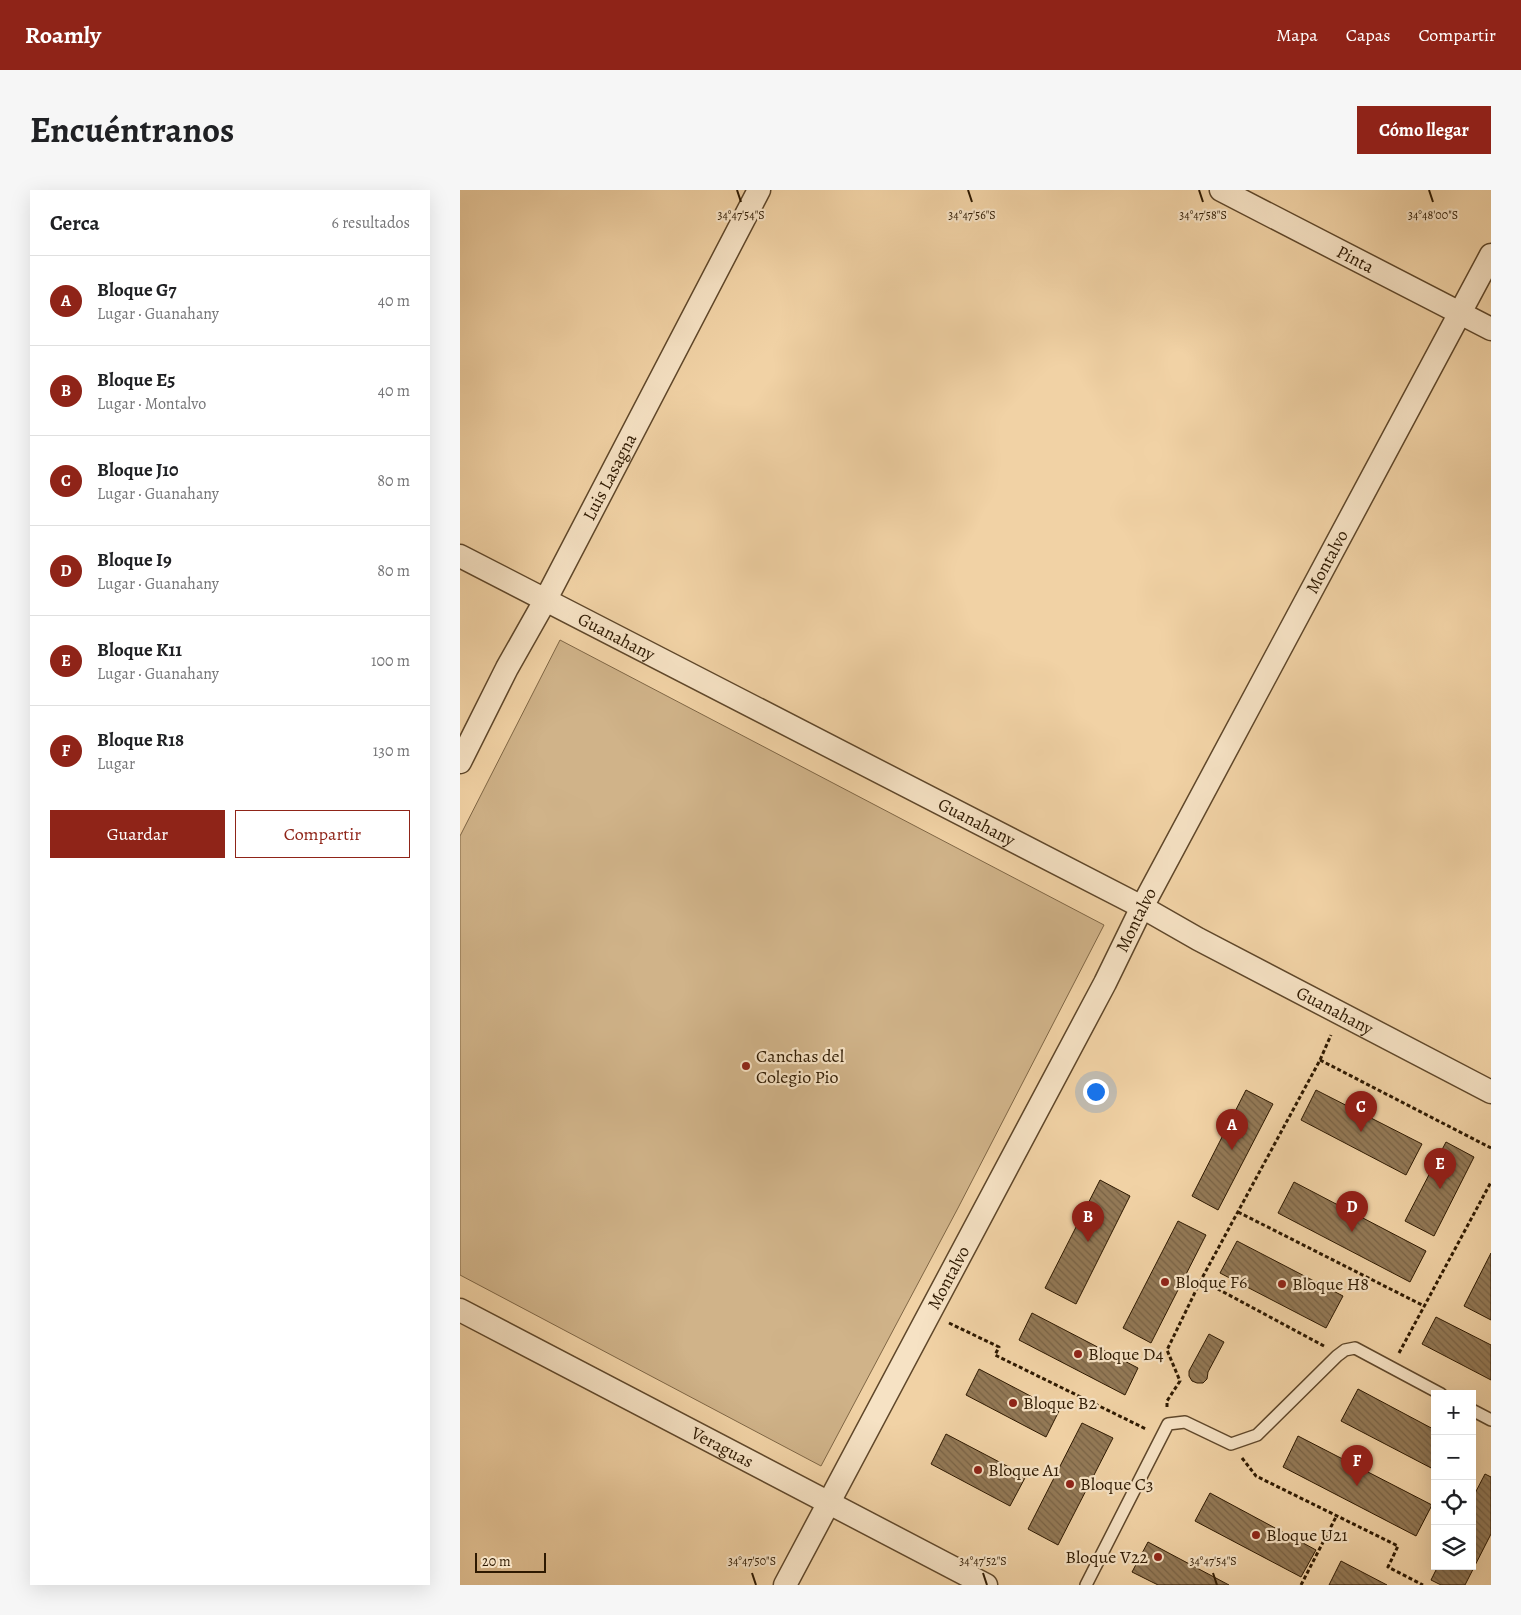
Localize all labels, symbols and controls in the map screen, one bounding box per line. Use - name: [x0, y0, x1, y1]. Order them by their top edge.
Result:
- text: Roamly: [25, 19, 101, 51]
- text: Mapa: [1276, 23, 1318, 47]
- text: Capas: [1346, 23, 1390, 47]
- text: Compartir: [1418, 23, 1496, 47]
- text: Encuéntranos: [30, 106, 234, 154]
- button: Cómo llegar: [1357, 106, 1491, 154]
- text: 34°47'54"S: [717, 207, 765, 223]
- text: 34°47'56"S: [948, 207, 996, 223]
- text: 34°47'58"S: [1179, 207, 1227, 223]
- text: 34°48'00"S: [1408, 207, 1458, 223]
- text: Cerca: [50, 209, 100, 237]
- text: 6 resultados: [332, 212, 410, 234]
- street label: Pinta: [1332, 240, 1379, 279]
- text: Bloque G7: [97, 277, 177, 303]
- text: A: [61, 290, 71, 312]
- text: 40 m: [378, 290, 410, 312]
- text: Lugar · Guanahany: [97, 303, 219, 325]
- text: Bloque E5: [97, 367, 175, 393]
- text: B: [61, 380, 71, 402]
- text: 40 m: [378, 380, 410, 402]
- text: Lugar · Montalvo: [97, 393, 206, 415]
- street label: Luis Lasagna: [577, 429, 643, 525]
- text: Bloque J10: [97, 457, 179, 483]
- text: C: [61, 470, 71, 492]
- text: 80 m: [377, 470, 410, 492]
- text: Lugar · Guanahany: [97, 483, 219, 505]
- street label: Montalvo: [1300, 525, 1354, 598]
- text: Bloque I9: [97, 547, 172, 573]
- text: D: [60, 560, 72, 582]
- text: 80 m: [377, 560, 410, 582]
- text: Lugar · Guanahany: [97, 573, 219, 595]
- street label: Guanahany: [574, 607, 660, 667]
- text: Bloque K11: [97, 637, 182, 663]
- text: E: [61, 650, 71, 672]
- text: 100 m: [371, 650, 410, 672]
- text: Lugar · Guanahany: [97, 663, 219, 685]
- text: Bloque R18: [97, 727, 184, 753]
- text: F: [62, 740, 70, 762]
- text: 130 m: [373, 740, 410, 762]
- text: Lugar: [97, 753, 135, 775]
- street label: Guanahany: [934, 792, 1020, 852]
- button: Guardar: [50, 810, 225, 858]
- button: Compartir: [235, 810, 410, 858]
- street label: Montalvo: [1110, 883, 1162, 956]
- street label: Guanahany: [1292, 981, 1378, 1041]
- place label: Canchas del Colegio Pio: [756, 1044, 845, 1089]
- marker: Canchas del Colegio Pio: [740, 1060, 752, 1072]
- your location: [1083, 1079, 1109, 1105]
- pin: C: [1345, 1091, 1377, 1132]
- pin: A: [1216, 1109, 1248, 1150]
- pin: E: [1424, 1148, 1456, 1189]
- pin: D: [1336, 1191, 1368, 1232]
- pin: B: [1072, 1201, 1104, 1242]
- street label: Montalvo: [922, 1242, 975, 1314]
- place label: Bloque F6: [1175, 1270, 1247, 1294]
- place label: Bloque H8: [1292, 1272, 1369, 1296]
- marker: Bloque F6: [1159, 1276, 1171, 1288]
- marker: Bloque H8: [1276, 1278, 1288, 1290]
- place label: Bloque D4: [1088, 1342, 1164, 1366]
- marker: Bloque D4: [1072, 1348, 1084, 1360]
- map controls: [1431, 1390, 1476, 1570]
- button: +: [1431, 1390, 1476, 1435]
- place label: Bloque B2: [1023, 1391, 1098, 1415]
- marker: Bloque B2: [1007, 1397, 1019, 1409]
- street label: Veraguas: [686, 1420, 758, 1473]
- button: −: [1431, 1435, 1476, 1480]
- pin: F: [1341, 1445, 1373, 1486]
- place label: Bloque A1: [988, 1458, 1059, 1482]
- marker: Bloque A1: [972, 1464, 984, 1476]
- place label: Bloque C3: [1080, 1472, 1154, 1496]
- marker: Bloque C3: [1064, 1478, 1076, 1490]
- button: locate: [1431, 1480, 1476, 1525]
- place label: Bloque U21: [1266, 1523, 1348, 1547]
- button: layers: [1431, 1525, 1476, 1570]
- marker: Bloque U21: [1250, 1529, 1262, 1541]
- place label: Bloque V22: [1065, 1545, 1148, 1569]
- scale bar: [475, 1550, 546, 1573]
- marker: Bloque V22: [1152, 1551, 1164, 1563]
- text: 20 m: [482, 1552, 511, 1571]
- text: 34°47'50"S: [728, 1553, 776, 1569]
- text: 34°47'52"S: [959, 1553, 1007, 1569]
- text: 34°47'54"S: [1189, 1553, 1237, 1569]

